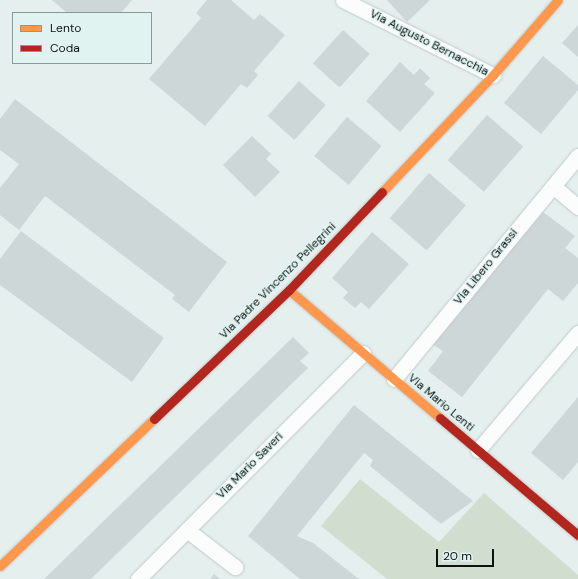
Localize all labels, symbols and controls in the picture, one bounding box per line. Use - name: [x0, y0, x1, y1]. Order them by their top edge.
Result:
- street label: Via Augusto Bernacchia: [367, 7, 491, 79]
- legend: [12, 12, 152, 64]
- text: Lento: [50, 20, 81, 36]
- text: Coda: [50, 40, 80, 56]
- street label: Via Padre Vincenzo Pellegrini: [217, 220, 339, 342]
- street label: Via Libero Grassi: [451, 226, 521, 308]
- street label: Via Mario Lenti: [405, 371, 477, 435]
- street label: Via Mario Saveri: [214, 430, 286, 502]
- scale bar: [438, 541, 496, 567]
- text: 20 m: [443, 548, 472, 564]

